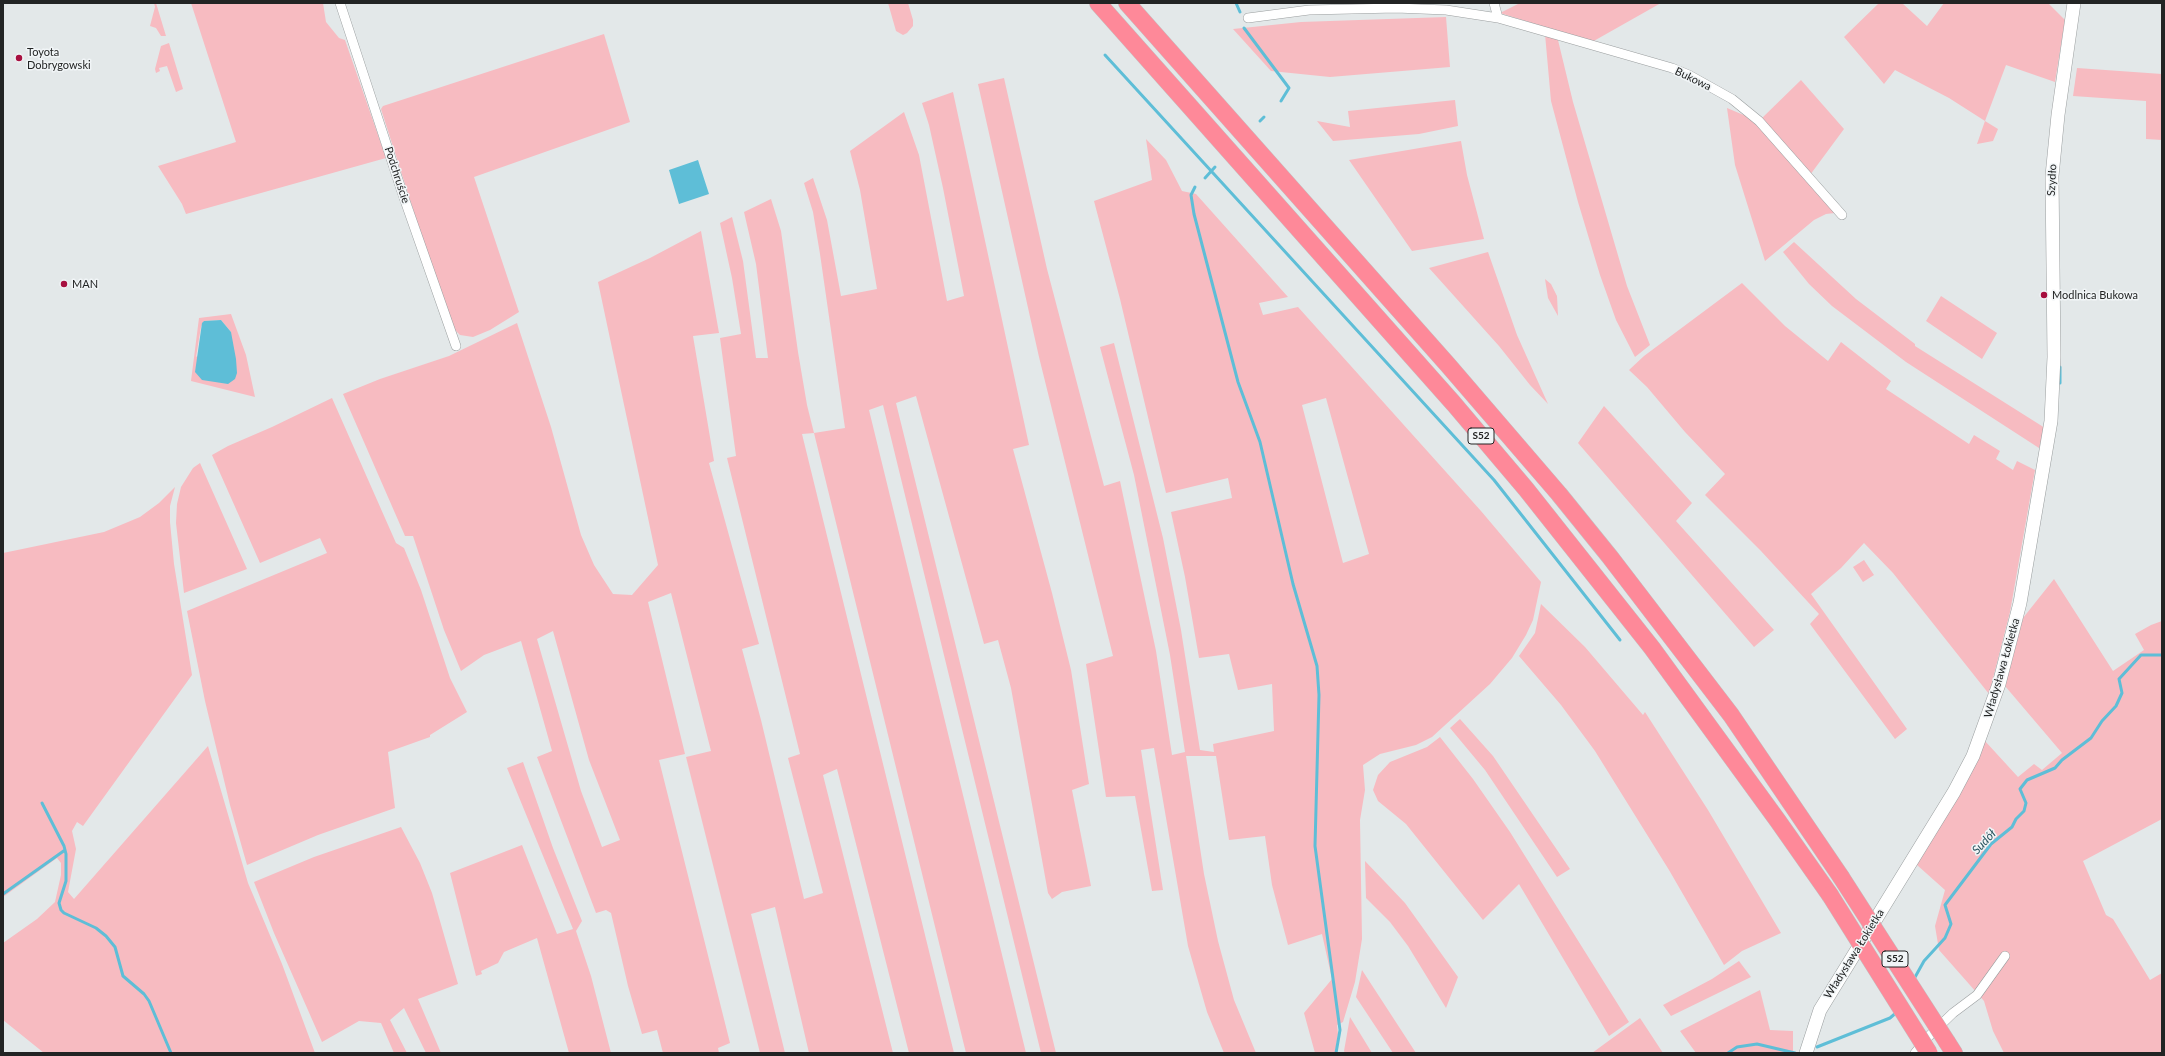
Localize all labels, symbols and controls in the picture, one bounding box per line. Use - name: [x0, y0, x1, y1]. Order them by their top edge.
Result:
- place label: Toyota Dobrygowski: [27, 45, 91, 71]
- marker: Toyota Dobrygowski: [14, 53, 24, 63]
- street label: Bukowa: [1673, 65, 1713, 93]
- street label: Podchruście: [382, 145, 412, 205]
- street label: Szydło: [2045, 164, 2059, 196]
- place label: MAN: [72, 277, 98, 291]
- marker: MAN: [59, 279, 69, 289]
- place label: Modlnica Bukowa: [2052, 288, 2138, 302]
- marker: Modlnica Bukowa: [2039, 290, 2049, 300]
- road number: S52: [1468, 428, 1494, 444]
- street label: Władysława Łokietka: [1981, 617, 2023, 719]
- water label: Sudół: [1969, 827, 1999, 857]
- street label: Władysława Łokietka: [1821, 907, 1887, 1001]
- road number: S52: [1882, 951, 1908, 967]

